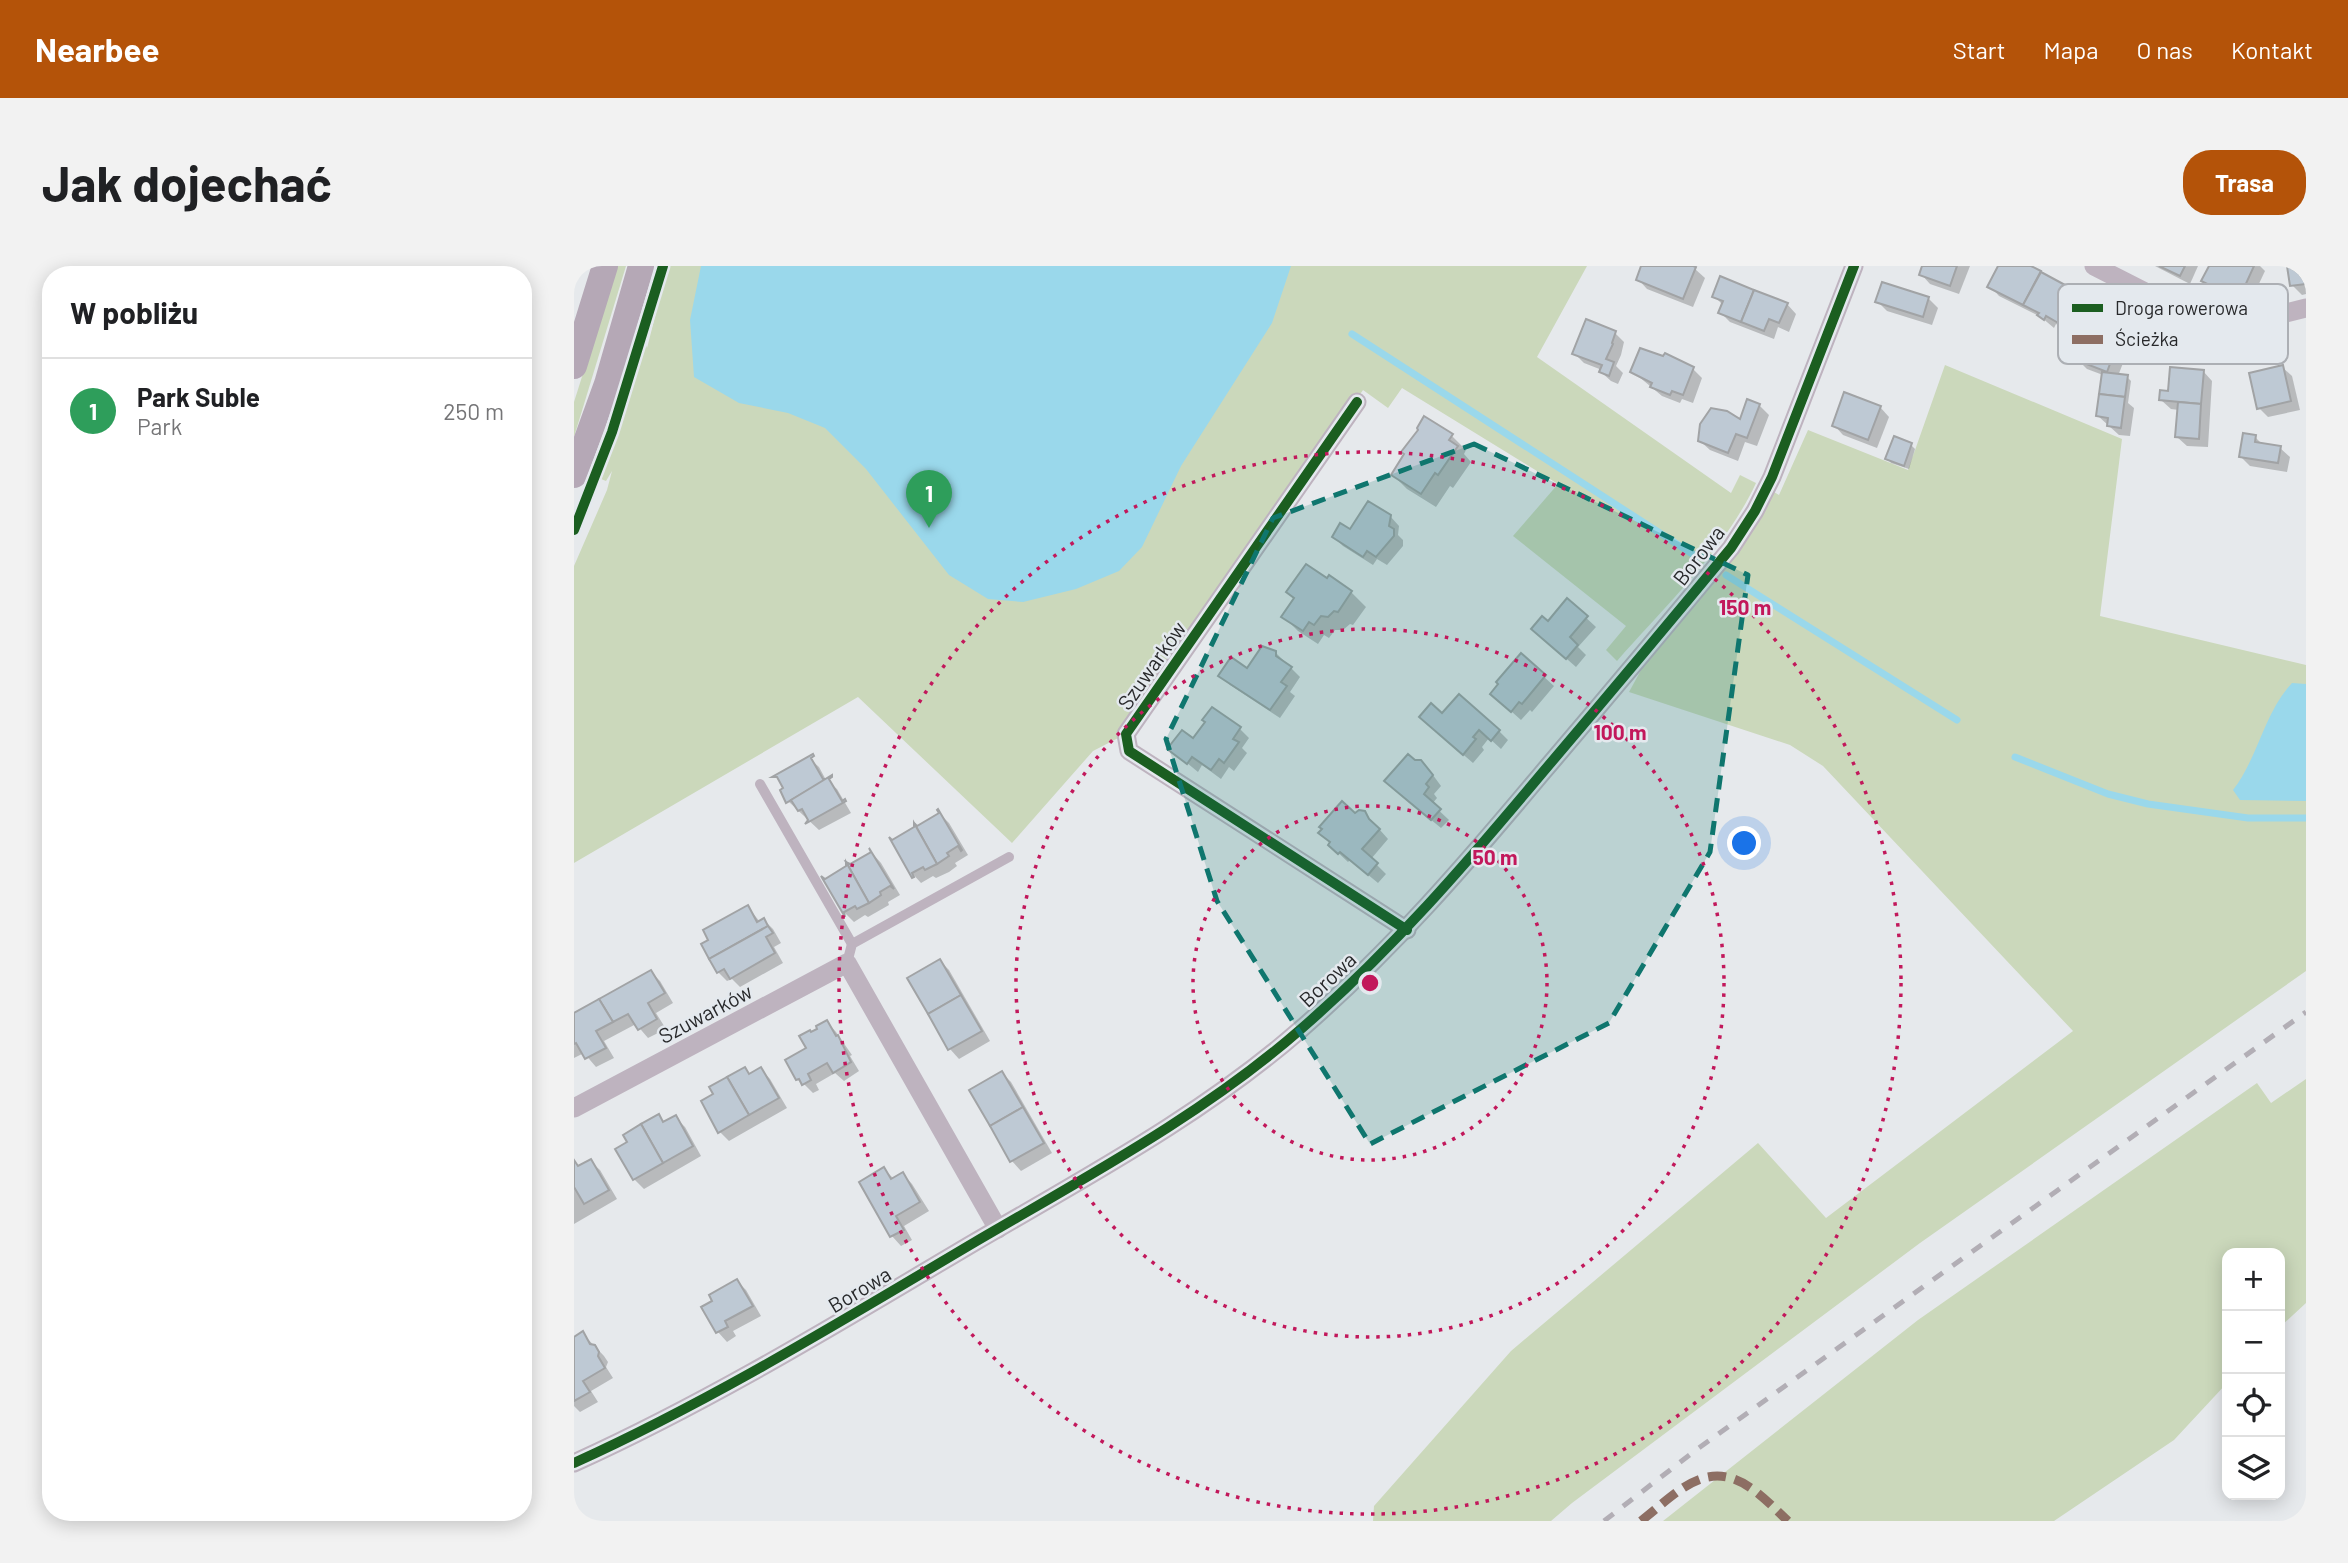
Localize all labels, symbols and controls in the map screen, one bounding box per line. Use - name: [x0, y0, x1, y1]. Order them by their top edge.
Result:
- text: Nearbee: [35, 29, 159, 69]
- text: Start: [1953, 35, 2005, 64]
- text: Mapa: [2043, 35, 2098, 64]
- text: O nas: [2136, 35, 2193, 64]
- text: Kontakt: [2231, 35, 2313, 64]
- button: Trasa: [2183, 150, 2306, 215]
- text: Jak dojechać: [42, 153, 332, 212]
- legend: [2058, 284, 2288, 364]
- text: W pobliżu: [70, 294, 198, 330]
- text: Droga rowerowa: [2115, 296, 2248, 319]
- text: Ścieżka: [2115, 327, 2178, 350]
- text: Park Suble: [137, 381, 260, 412]
- text: 1: [89, 397, 97, 425]
- text: 250 m: [443, 397, 504, 425]
- text: Park: [137, 412, 182, 440]
- pin: 1: [906, 470, 952, 528]
- street label: Borowa: [1667, 520, 1729, 590]
- text: 150 m: [1719, 594, 1771, 619]
- street label: Szuwarków: [1111, 616, 1191, 714]
- text: 100 m: [1593, 719, 1647, 744]
- your location: [1727, 826, 1761, 860]
- text: 50 m: [1472, 844, 1518, 869]
- street label: Borowa: [1293, 946, 1361, 1012]
- centre of rings: [1358, 971, 1382, 995]
- street label: Szuwarków: [654, 978, 756, 1048]
- map controls: [2222, 1248, 2285, 1500]
- button: +: [2222, 1248, 2285, 1311]
- street label: Borowa: [823, 1261, 895, 1317]
- button: −: [2222, 1311, 2285, 1374]
- button: locate: [2222, 1374, 2285, 1437]
- button: layers: [2222, 1437, 2285, 1500]

